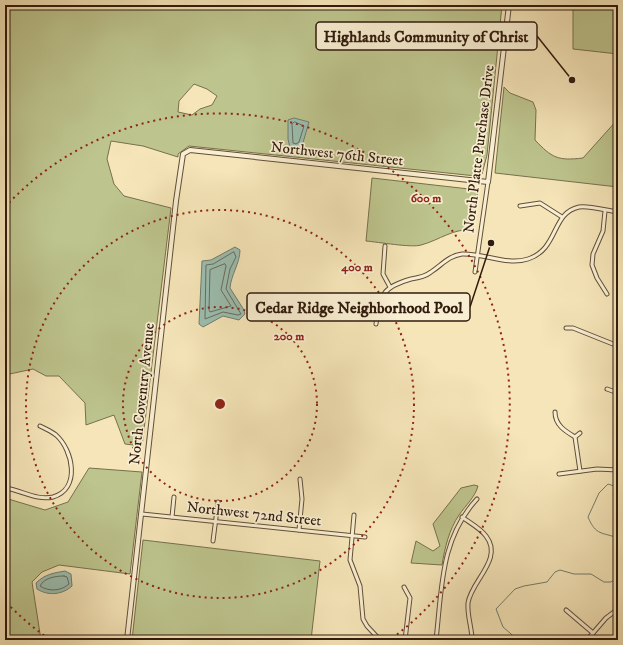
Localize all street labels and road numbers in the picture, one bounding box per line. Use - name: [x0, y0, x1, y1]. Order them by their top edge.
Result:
- street label: North Platte Purchase Drive: [459, 64, 499, 234]
- street label: Northwest 76th Street: [270, 138, 404, 170]
- street label: North Coventry Avenue: [125, 322, 159, 466]
- street label: Northwest 72nd Street: [186, 497, 323, 531]

